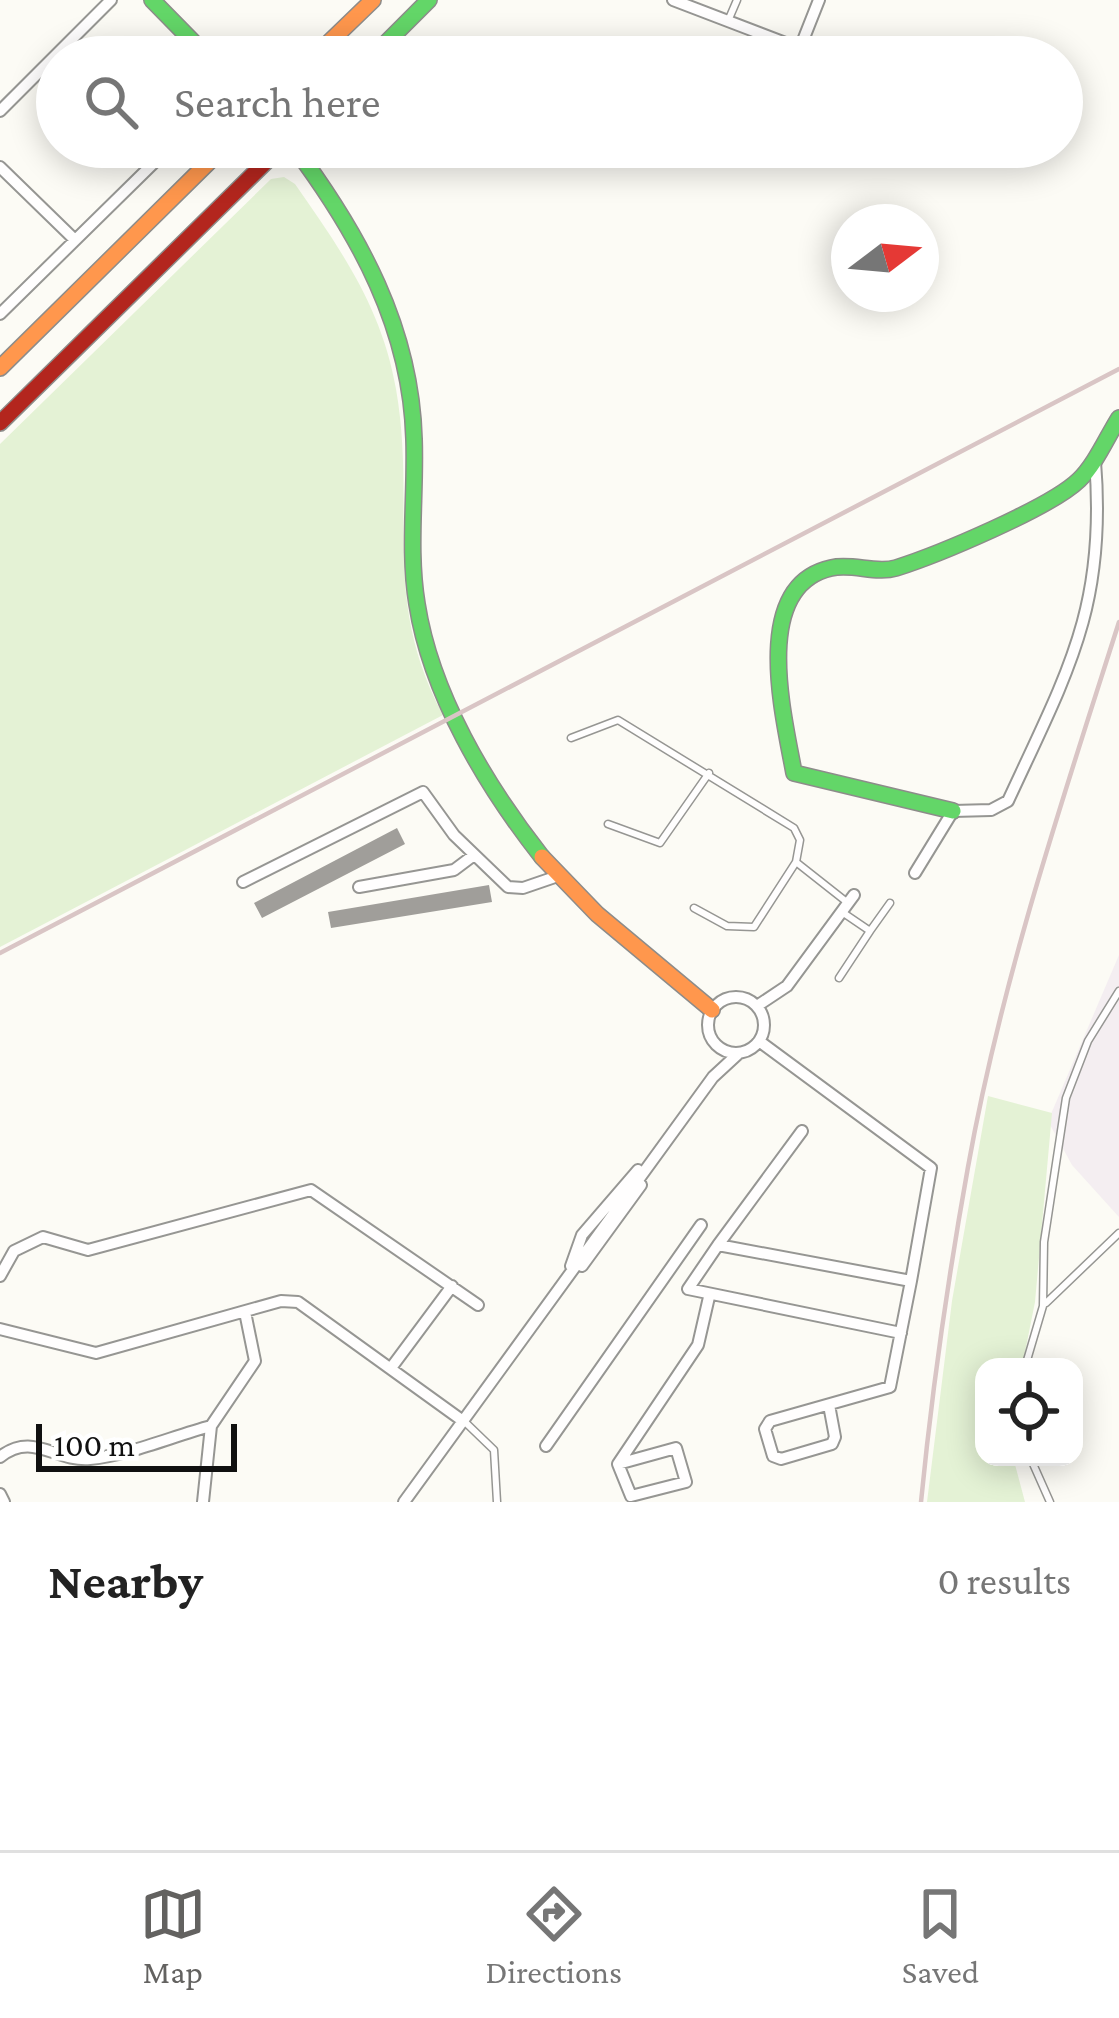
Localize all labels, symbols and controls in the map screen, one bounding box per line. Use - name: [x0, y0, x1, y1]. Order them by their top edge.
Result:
- search box: [36, 36, 1083, 168]
- icon: search: [78, 69, 144, 135]
- text: Search here: [174, 77, 381, 127]
- north arrow: [831, 204, 939, 312]
- map controls: [975, 1358, 1083, 1466]
- button: locate: [975, 1358, 1083, 1466]
- scale bar: [36, 1418, 237, 1471]
- text: 100 m: [54, 1426, 135, 1463]
- text: Nearby: [48, 1552, 203, 1609]
- text: 0 results: [937, 1559, 1071, 1602]
- tab: Map: [140, 1881, 206, 1990]
- tab: Directions: [486, 1881, 622, 1990]
- tab: Saved: [902, 1881, 979, 1990]

